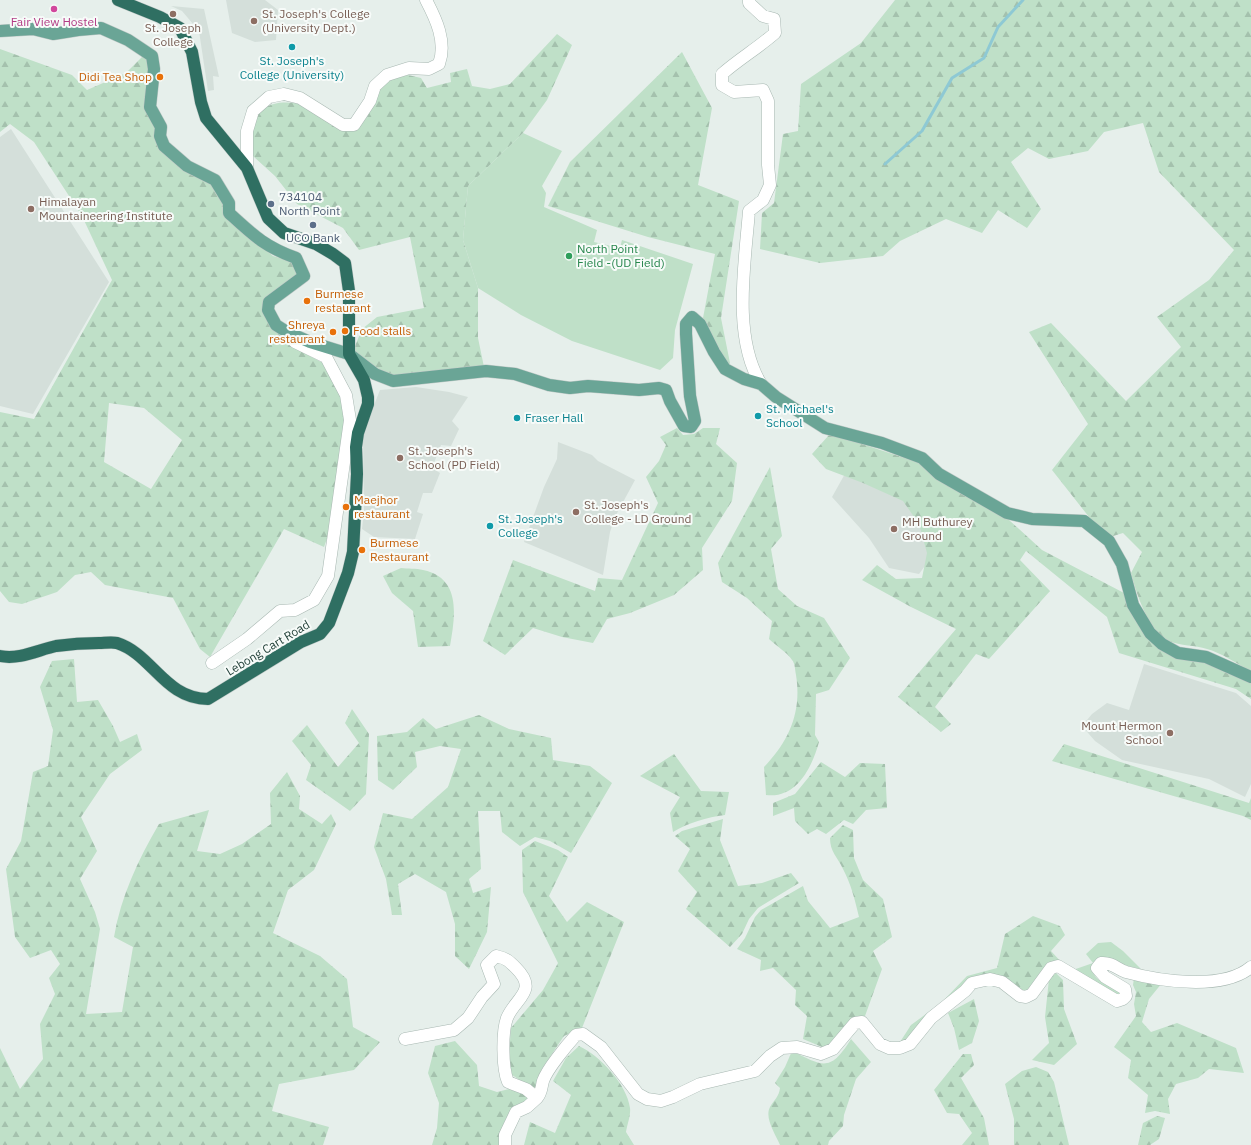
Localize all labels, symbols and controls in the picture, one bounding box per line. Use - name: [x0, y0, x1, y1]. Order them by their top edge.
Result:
- marker: Fair View Hostel: [49, 4, 59, 14]
- place label: St. Joseph's College (University Dept.): [262, 6, 370, 35]
- marker: St. Joseph College: [168, 9, 178, 19]
- place label: Fair View Hostel: [11, 14, 97, 29]
- marker: St. Joseph's College (University Dept.): [249, 16, 259, 26]
- place label: St. Joseph College: [145, 20, 201, 49]
- marker: St. Joseph's College (University): [287, 42, 297, 52]
- place label: St. Joseph's College (University): [240, 53, 344, 82]
- place label: Didi Tea Shop: [79, 69, 152, 84]
- marker: Didi Tea Shop: [155, 72, 165, 82]
- place label: 734104 North Point: [279, 189, 340, 218]
- place label: Himalayan Mountaineering Institute: [39, 194, 173, 223]
- marker: 734104 North Point: [266, 199, 276, 209]
- marker: Himalayan Mountaineering Institute: [26, 204, 36, 214]
- marker: UCO Bank: [308, 220, 318, 230]
- place label: UCO Bank: [286, 230, 341, 245]
- place label: North Point Field -(UD Field): [577, 241, 665, 270]
- marker: North Point Field -(UD Field): [564, 251, 574, 261]
- place label: Burmese restaurant: [315, 286, 371, 315]
- marker: Burmese restaurant: [302, 296, 312, 306]
- place label: Shreya restaurant: [269, 317, 326, 346]
- place label: Food stalls: [353, 323, 411, 338]
- marker: Food stalls: [340, 326, 350, 336]
- marker: Shreya restaurant: [328, 327, 338, 337]
- place label: St. Michael's School: [766, 401, 834, 430]
- place label: Fraser Hall: [525, 410, 583, 425]
- marker: St. Michael's School: [753, 411, 763, 421]
- marker: Fraser Hall: [512, 413, 522, 423]
- place label: St. Joseph's School (PD Field): [408, 443, 500, 472]
- marker: St. Joseph's School (PD Field): [395, 453, 405, 463]
- place label: Maejhor restaurant: [354, 492, 410, 521]
- place label: St. Joseph's College - LD Ground: [584, 497, 691, 526]
- marker: Maejhor restaurant: [341, 502, 351, 512]
- marker: St. Joseph's College - LD Ground: [571, 507, 581, 517]
- place label: St. Joseph's College: [498, 511, 563, 540]
- place label: MH Buthurey Ground: [902, 514, 972, 543]
- marker: St. Joseph's College: [485, 521, 495, 531]
- marker: MH Buthurey Ground: [889, 524, 899, 534]
- place label: Burmese Restaurant: [370, 535, 429, 564]
- marker: Burmese Restaurant: [357, 545, 367, 555]
- street label: Lebong Cart Road: [223, 617, 312, 678]
- place label: Mount Hermon School: [1081, 718, 1162, 747]
- marker: Mount Hermon School: [1165, 728, 1175, 738]

